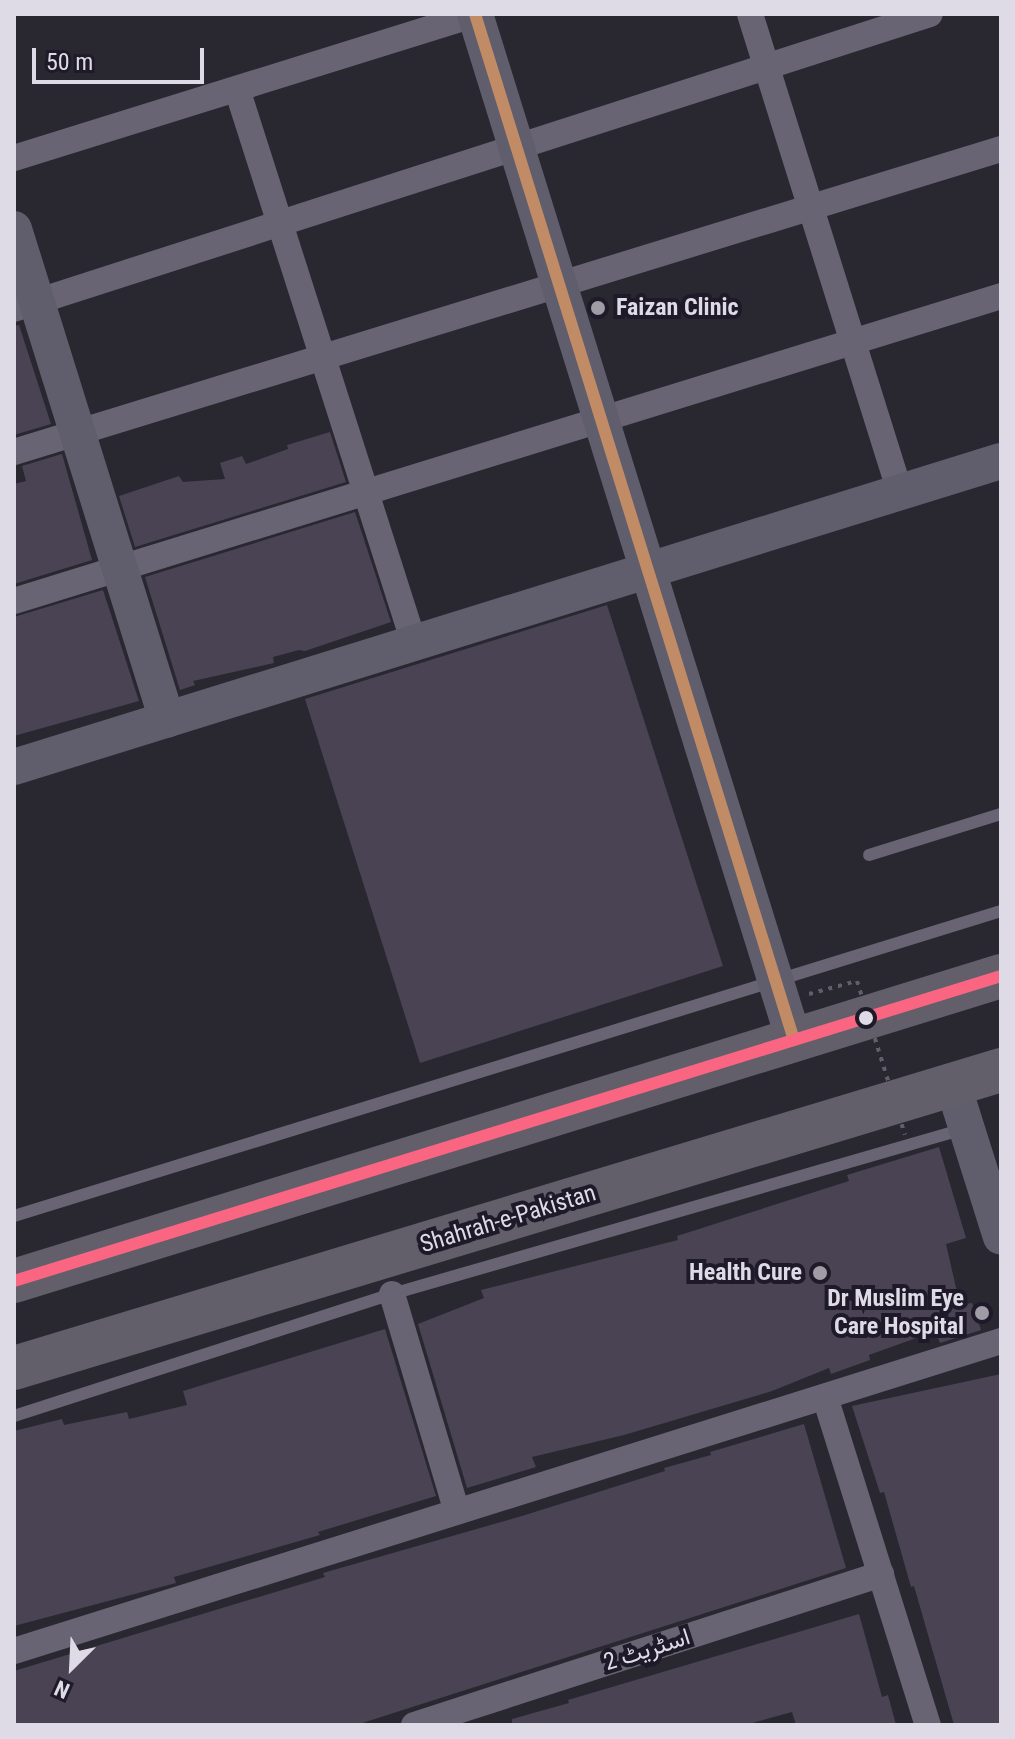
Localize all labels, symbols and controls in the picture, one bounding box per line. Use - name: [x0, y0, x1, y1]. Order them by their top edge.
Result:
- scale bar: [36, 32, 208, 82]
- text: 50 m: [46, 48, 93, 76]
- place label: Faizan Clinic: [616, 294, 739, 322]
- marker: Faizan Clinic: [587, 297, 609, 319]
- unlabelled marker: [858, 1010, 874, 1026]
- street label: Shahrah-e-Pakistan: [417, 1179, 599, 1259]
- place label: Health Cure: [689, 1259, 802, 1287]
- marker: Health Cure: [809, 1262, 831, 1284]
- place label: Dr Muslim Eye Care Hospital: [827, 1285, 964, 1341]
- marker: Dr Muslim Eye Care Hospital: [971, 1302, 993, 1324]
- street label: اسٹریٹ 2: [600, 1623, 694, 1677]
- north arrow: [32, 1627, 112, 1707]
- text: N: [51, 1675, 73, 1704]

